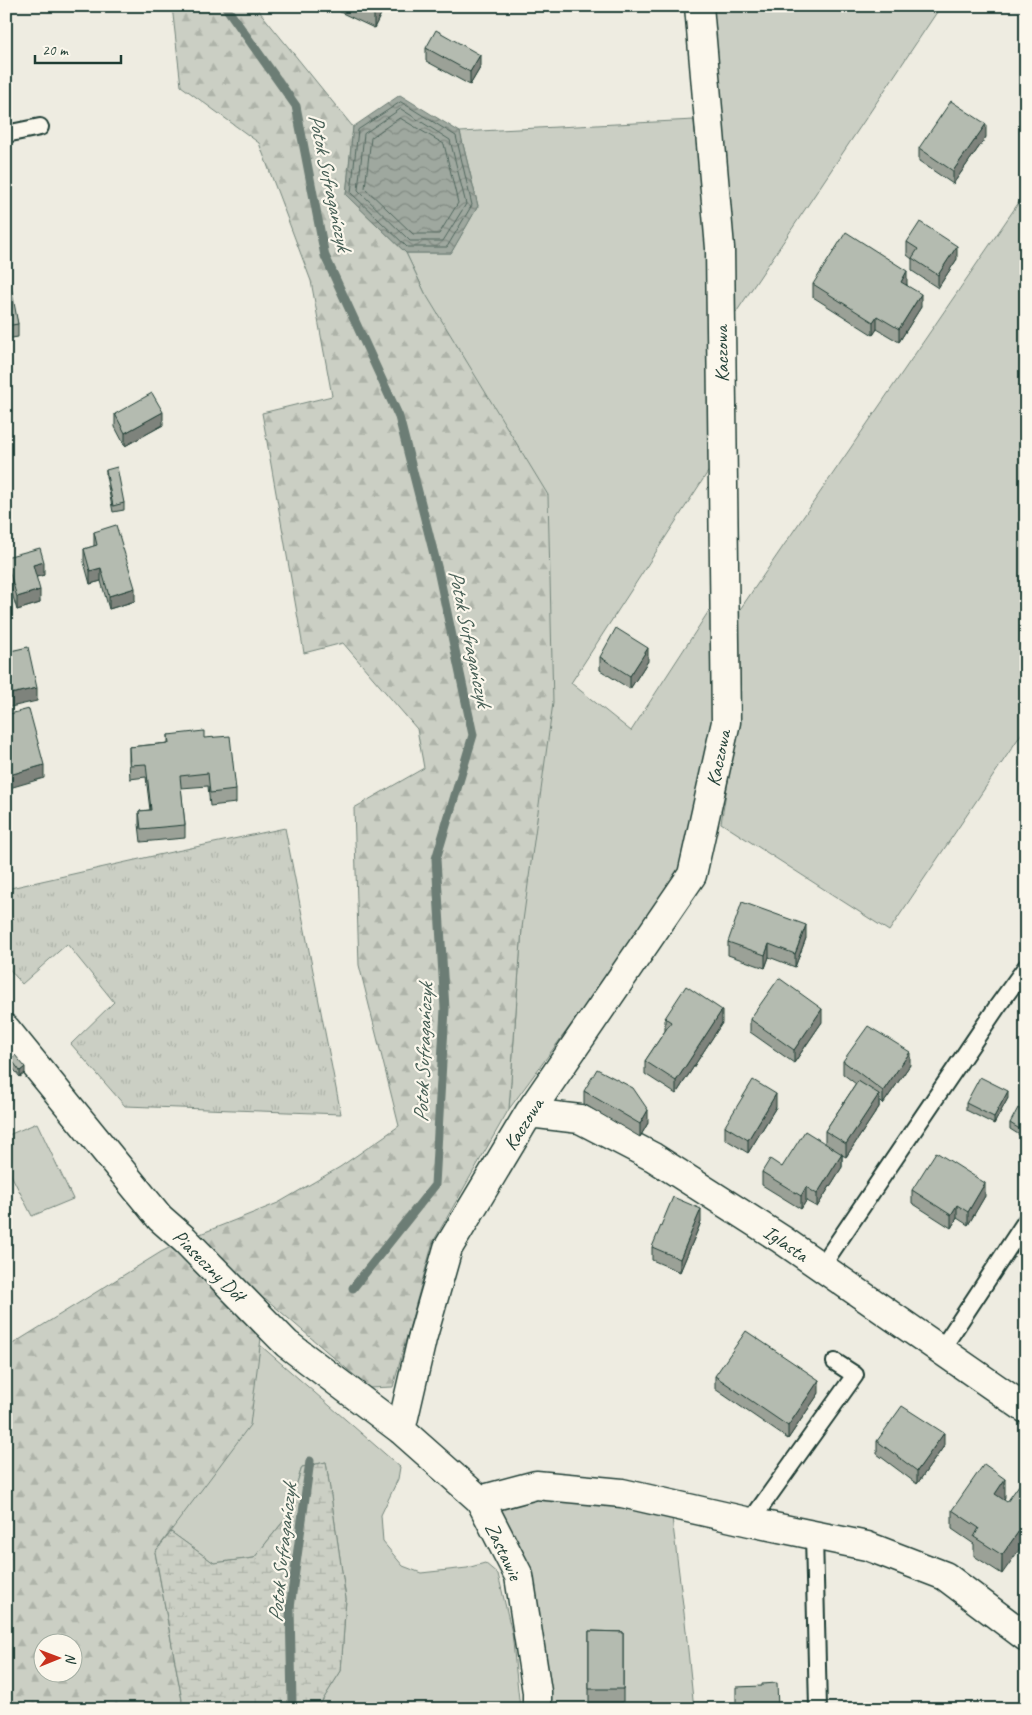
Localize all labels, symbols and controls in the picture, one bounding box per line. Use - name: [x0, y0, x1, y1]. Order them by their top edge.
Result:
- scale bar: [35, 32, 121, 64]
- text: 20 m: [42, 41, 69, 60]
- water label: Potok Sufragańczyk: [303, 112, 358, 256]
- street label: Kaczowa: [708, 324, 734, 383]
- water label: Potok Sufragańczyk: [443, 568, 498, 712]
- street label: Kaczowa: [700, 726, 737, 789]
- water label: Potok Sufragańczyk: [408, 980, 439, 1123]
- street label: Kaczowa: [498, 1092, 550, 1155]
- street label: Iglasta: [759, 1219, 814, 1268]
- street label: Piaseczny Dół: [167, 1224, 252, 1309]
- water label: Potok Sufragańczyk: [262, 1479, 303, 1623]
- street label: Zastawie: [479, 1518, 528, 1585]
- north arrow: [32, 1632, 82, 1682]
- text: N: [62, 1653, 79, 1665]

